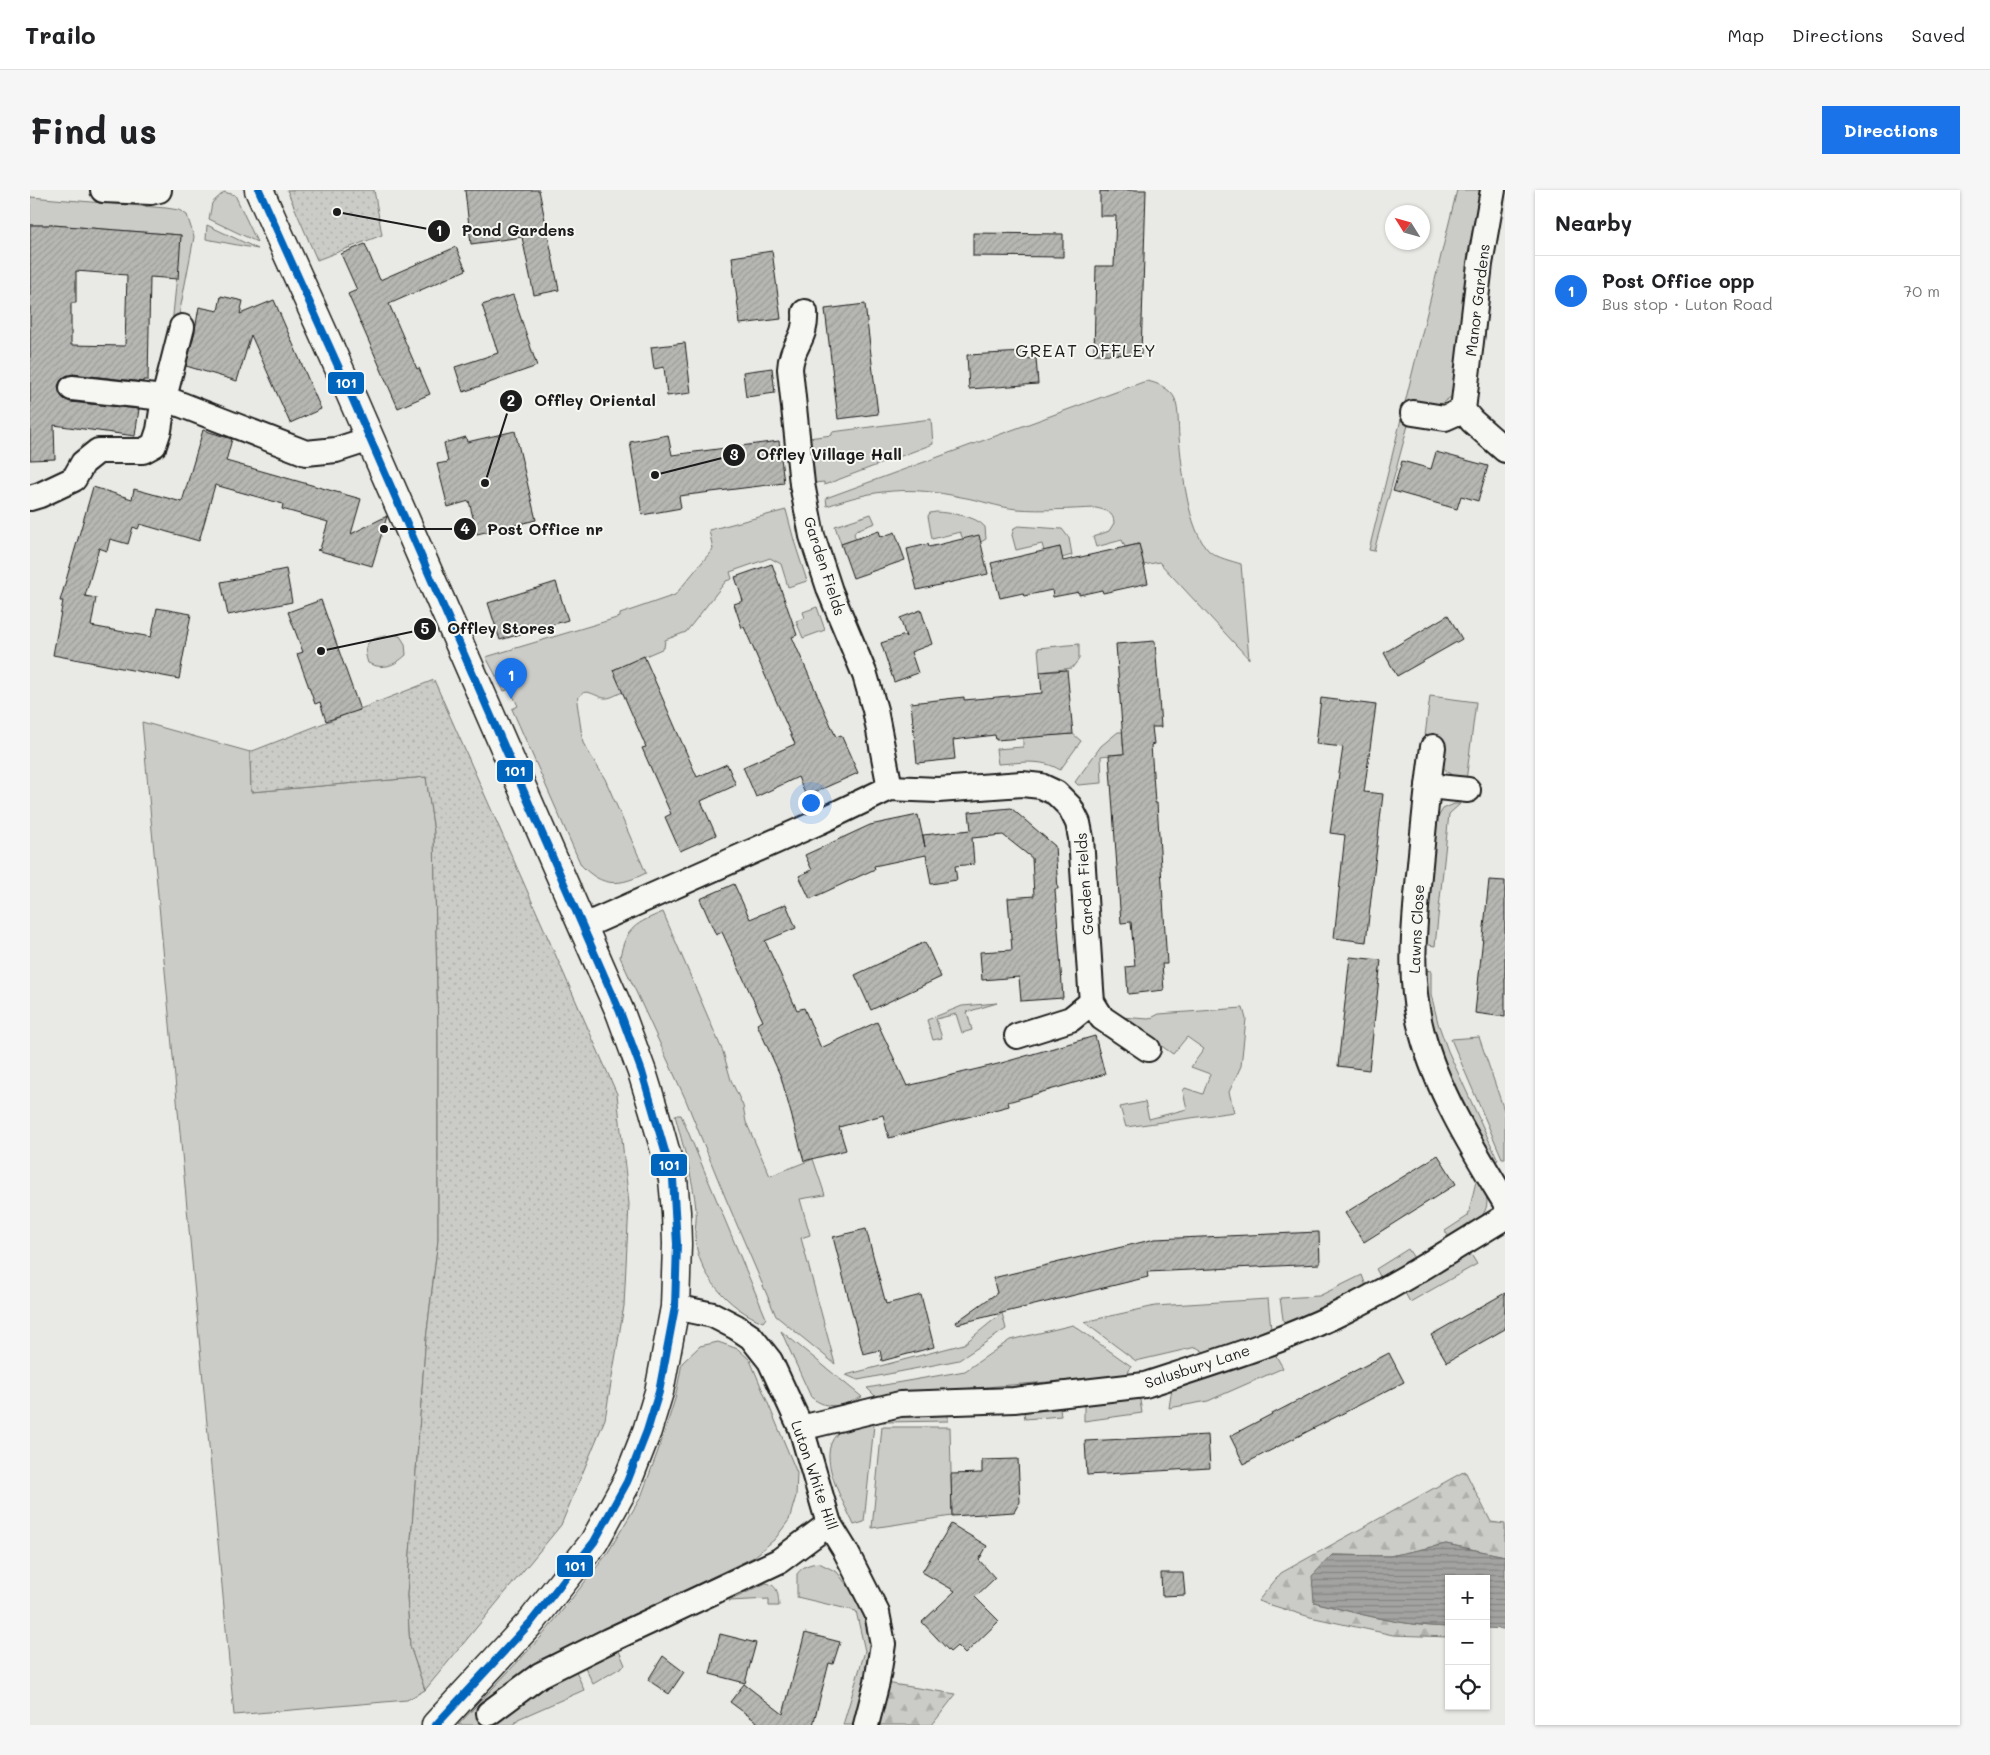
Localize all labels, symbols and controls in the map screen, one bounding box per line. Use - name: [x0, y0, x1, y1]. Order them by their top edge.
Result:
- text: Trailo: [25, 19, 96, 50]
- text: Map: [1727, 23, 1764, 47]
- text: Directions: [1792, 23, 1884, 47]
- text: Saved: [1912, 23, 1965, 47]
- button: Directions: [1822, 106, 1960, 154]
- text: Find us: [30, 107, 157, 153]
- north arrow: [1385, 205, 1430, 250]
- text: Nearby: [1555, 209, 1632, 236]
- callout: Pond Gardens: [427, 215, 585, 246]
- text: Pond Gardens: [461, 219, 575, 240]
- text: 1: [436, 220, 442, 240]
- street label: Manor Gardens: [1460, 243, 1494, 357]
- text: Post Office opp: [1602, 268, 1754, 293]
- text: 1: [1567, 280, 1575, 301]
- text: 70 m: [1903, 280, 1940, 301]
- text: Bus stop · Luton Road: [1602, 293, 1773, 314]
- district label: GREAT OFFLEY: [1015, 338, 1157, 362]
- line badge: 101: [327, 371, 365, 395]
- text: 101: [335, 373, 357, 392]
- callout: Offley Oriental: [499, 385, 665, 416]
- text: Offley Oriental: [534, 389, 656, 410]
- text: 2: [507, 390, 515, 410]
- callout: Offley Village Hall: [721, 439, 912, 470]
- text: Offley Village Hall: [756, 443, 902, 464]
- text: 3: [729, 444, 739, 464]
- callout: Post Office nr: [452, 514, 613, 545]
- street label: Garden Fields: [800, 514, 850, 618]
- text: 4: [460, 518, 470, 538]
- text: Post Office nr: [487, 518, 603, 539]
- callout: Offley Stores: [412, 613, 565, 644]
- text: Offley Stores: [447, 617, 555, 638]
- text: 5: [421, 618, 430, 638]
- pin: 1: [495, 658, 527, 699]
- line badge: 101: [496, 759, 534, 783]
- text: 101: [504, 761, 526, 780]
- your location: [798, 790, 824, 816]
- street label: Garden Fields: [1070, 832, 1098, 936]
- street label: Lawns Close: [1404, 884, 1428, 974]
- line badge: 101: [650, 1153, 688, 1177]
- text: 101: [658, 1155, 680, 1174]
- street label: Salusbury Lane: [1142, 1340, 1252, 1392]
- street label: Luton White Hill: [787, 1418, 843, 1532]
- line badge: 101: [556, 1554, 594, 1578]
- text: 101: [564, 1556, 586, 1575]
- map controls: [1445, 1575, 1490, 1710]
- button: +: [1445, 1575, 1490, 1620]
- button: −: [1445, 1620, 1490, 1665]
- button: locate: [1445, 1665, 1490, 1710]

